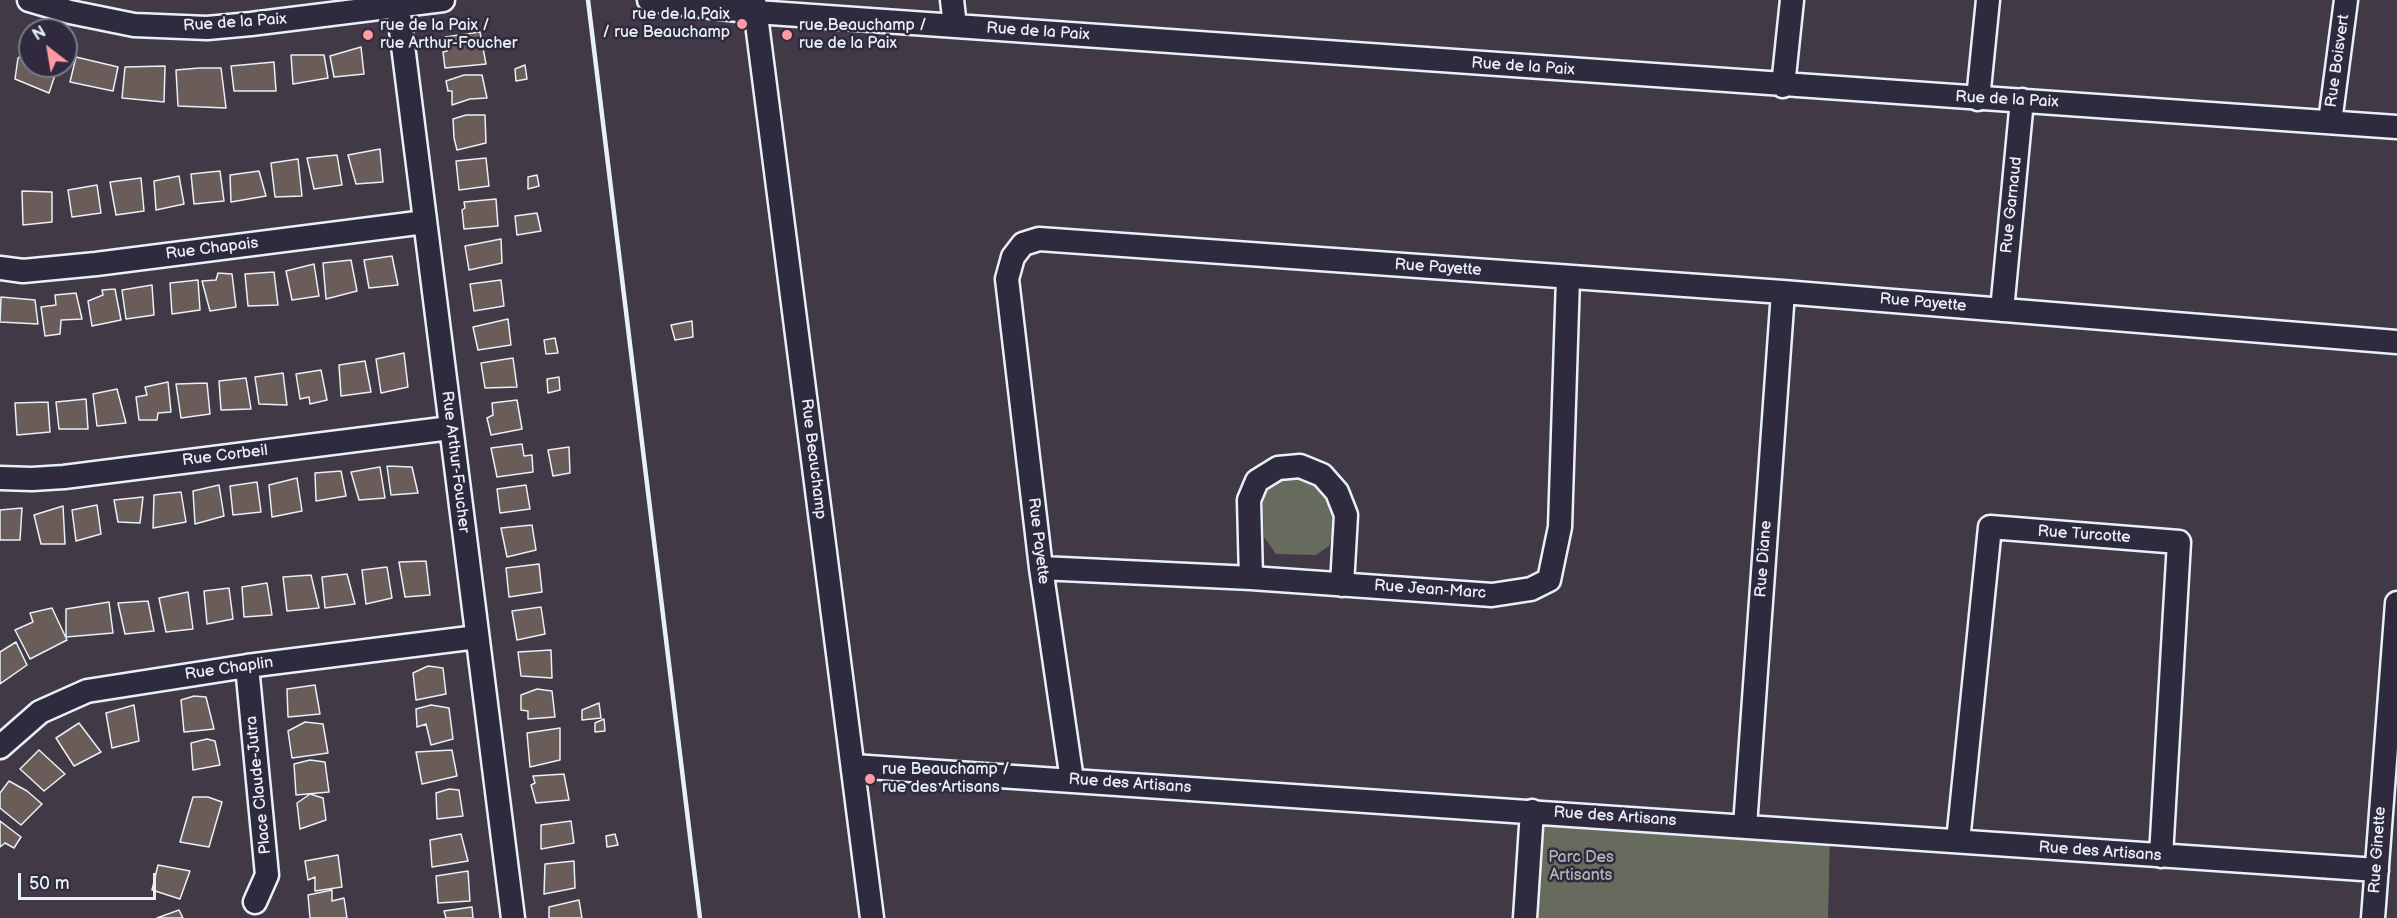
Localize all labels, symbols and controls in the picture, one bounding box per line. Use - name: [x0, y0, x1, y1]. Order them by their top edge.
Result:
- place label: rue de la Paix / rue Beauchamp: [603, 5, 730, 43]
- street label: Rue de la Paix: [183, 10, 287, 36]
- street label: Rue Boisvert: [2322, 13, 2354, 109]
- place label: rue de la Paix / rue Arthur-Foucher: [380, 16, 517, 54]
- place label: rue Beauchamp / rue de la Paix: [799, 16, 926, 54]
- marker: rue de la Paix / rue Beauchamp: [735, 17, 749, 31]
- north arrow: [18, 18, 78, 78]
- street label: Rue de la Paix: [986, 19, 1090, 45]
- text: N: [29, 23, 50, 45]
- marker: rue de la Paix / rue Arthur-Foucher: [361, 28, 375, 42]
- marker: rue Beauchamp / rue de la Paix: [780, 28, 794, 42]
- street label: Rue de la Paix: [1471, 54, 1575, 80]
- street label: Rue de la Paix: [1955, 88, 2059, 112]
- street label: Rue Garnaud: [1997, 156, 2027, 254]
- street label: Rue Chapais: [164, 234, 260, 264]
- street label: Rue Payette: [1394, 255, 1482, 281]
- street label: Rue Payette: [1879, 290, 1967, 316]
- street label: Rue Arthur-Foucher: [437, 390, 473, 534]
- street label: Rue Beauchamp: [796, 398, 830, 520]
- street label: Rue Corbeil: [181, 441, 269, 471]
- street label: Rue Payette: [1023, 497, 1053, 585]
- street label: Rue Diane: [1752, 520, 1776, 598]
- street label: Rue Turcotte: [2037, 522, 2131, 548]
- street label: Rue Jean-Marc: [1373, 577, 1487, 603]
- street label: Rue Chaplin: [184, 653, 274, 685]
- street label: Place Claude-Jutra: [242, 715, 276, 855]
- place label: rue Beauchamp / rue des Artisans: [882, 760, 1009, 798]
- street label: Rue des Artisans: [1068, 770, 1192, 798]
- marker: rue Beauchamp / rue des Artisans: [863, 772, 877, 786]
- street label: Rue des Artisans: [1553, 803, 1677, 831]
- street label: Rue Ginette: [2365, 806, 2391, 894]
- street label: Rue des Artisans: [2038, 838, 2162, 866]
- park label: Parc Des Artisants: [1548, 848, 1614, 886]
- scale bar: [21, 861, 159, 899]
- text: 50 m: [29, 873, 70, 894]

